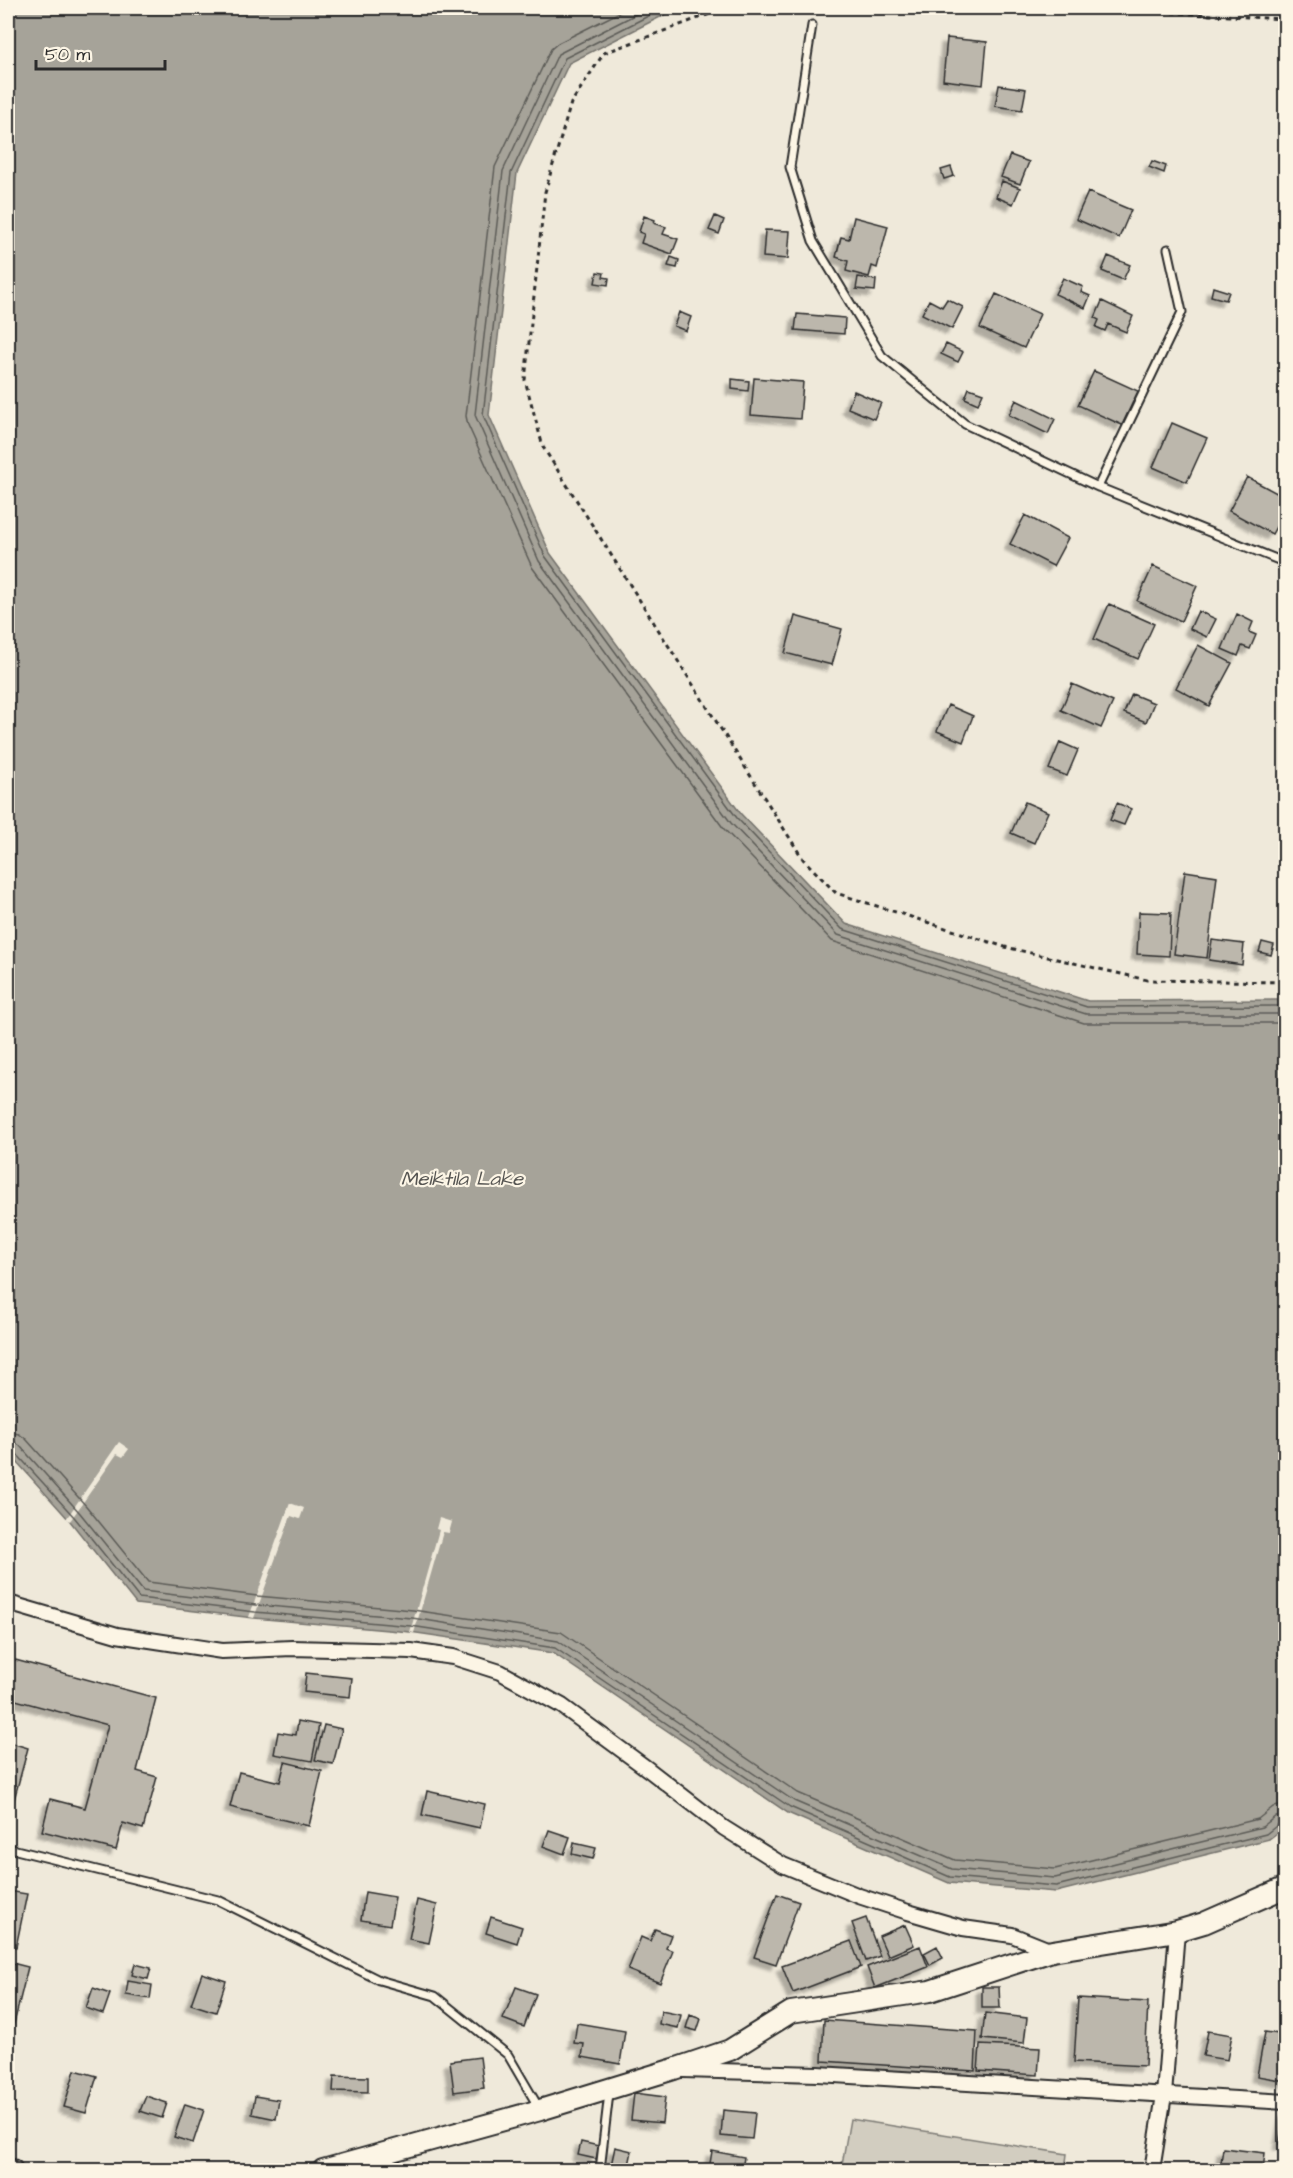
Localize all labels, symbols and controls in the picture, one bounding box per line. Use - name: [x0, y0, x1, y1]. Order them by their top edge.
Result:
- scale bar: [36, 33, 165, 71]
- text: 50 m: [45, 42, 90, 67]
- water label: Meiktila Lake: [401, 1165, 524, 1193]

